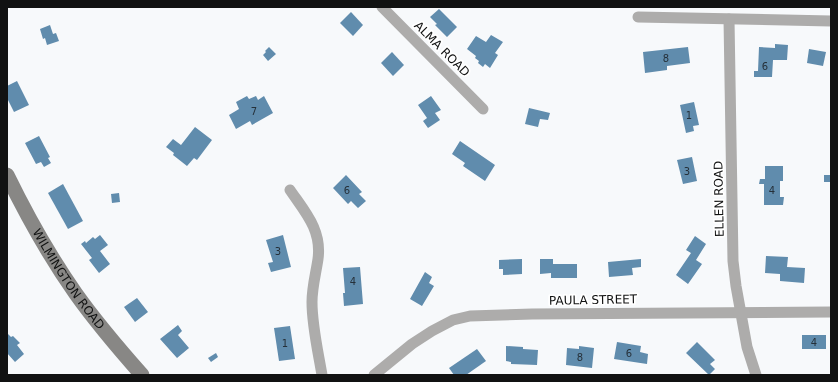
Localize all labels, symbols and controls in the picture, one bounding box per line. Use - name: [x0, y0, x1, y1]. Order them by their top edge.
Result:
- street label: ALMA ROAD: [411, 18, 473, 80]
- house number: 8: [663, 53, 669, 64]
- house number: 6: [762, 61, 768, 72]
- house number: 7: [251, 106, 257, 117]
- house number: 1: [686, 110, 692, 121]
- street label: ELLEN ROAD: [711, 161, 727, 237]
- house number: 3: [684, 166, 690, 177]
- house number: 6: [344, 185, 350, 196]
- house number: 4: [769, 185, 775, 196]
- street label: WILMINGTON ROAD: [30, 226, 107, 332]
- house number: 3: [275, 246, 281, 257]
- house number: 4: [350, 276, 356, 287]
- street label: PAULA STREET: [549, 292, 638, 308]
- house number: 4: [811, 337, 817, 348]
- house number: 1: [282, 338, 288, 349]
- house number: 6: [626, 348, 632, 359]
- house number: 8: [577, 352, 583, 363]

